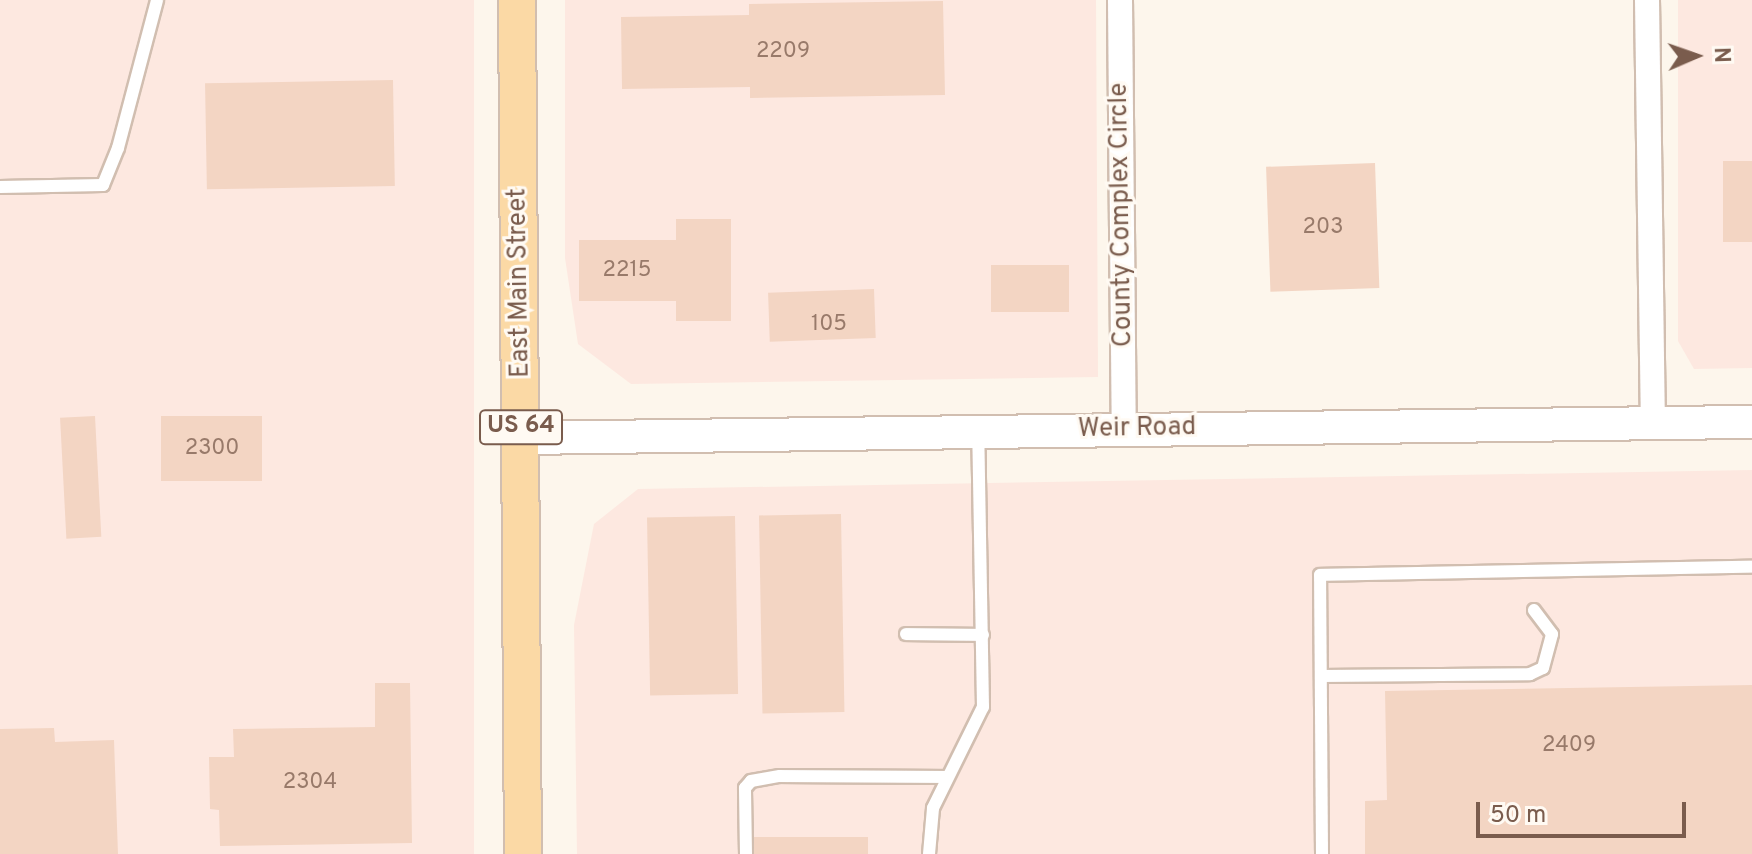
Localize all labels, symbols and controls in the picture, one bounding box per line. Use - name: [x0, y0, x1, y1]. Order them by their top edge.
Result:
- north arrow: [1656, 16, 1736, 96]
- house number: 2209: [756, 39, 810, 65]
- text: N: [1707, 47, 1734, 64]
- street label: County Complex Circle: [1104, 83, 1140, 347]
- street label: East Main Street: [503, 188, 537, 378]
- house number: 203: [1303, 215, 1343, 241]
- house number: 2215: [603, 258, 651, 284]
- house number: 105: [811, 312, 847, 338]
- road number: US 64: [479, 407, 563, 447]
- street label: Weir Road: [1078, 412, 1196, 446]
- house number: 2300: [185, 436, 239, 462]
- house number: 2409: [1542, 733, 1596, 759]
- house number: 2304: [283, 770, 337, 796]
- scale bar: [1480, 786, 1690, 836]
- text: 50 m: [1490, 801, 1546, 831]

